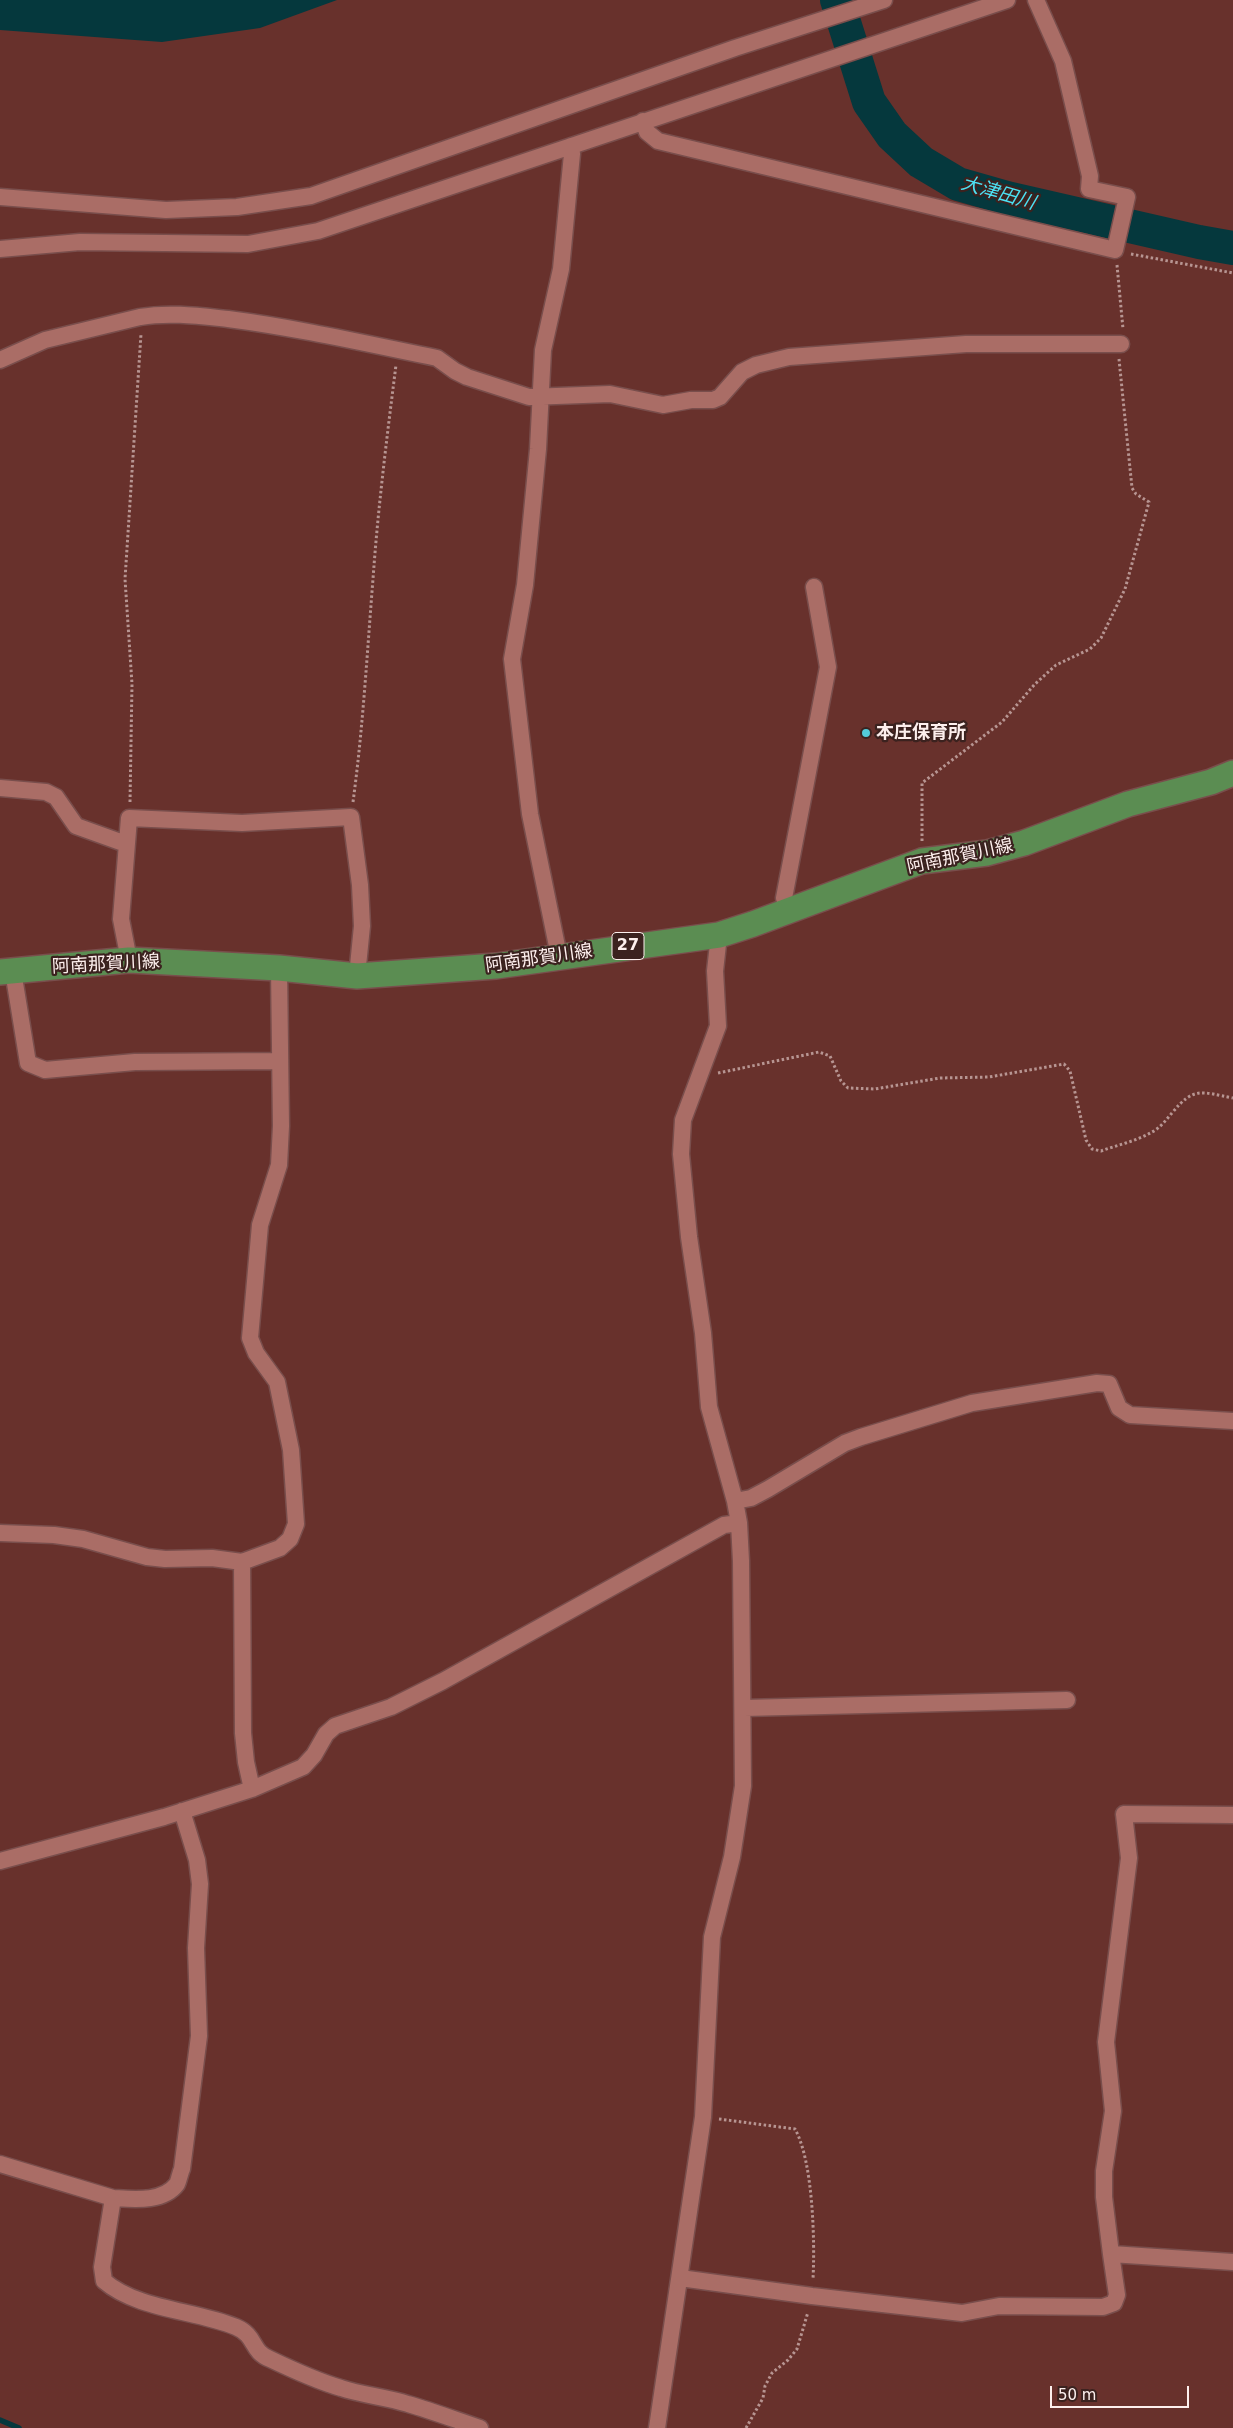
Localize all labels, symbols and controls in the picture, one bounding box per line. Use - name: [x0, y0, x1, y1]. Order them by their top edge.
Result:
- water label: 大津田川: [958, 173, 1038, 215]
- place label: 本庄保育所: [876, 722, 966, 744]
- marker: 本庄保育所: [860, 727, 872, 739]
- street label: 阿南那賀川線: [905, 835, 1015, 879]
- road number: 27: [612, 932, 644, 959]
- street label: 阿南那賀川線: [484, 941, 594, 977]
- street label: 阿南那賀川線: [52, 951, 160, 979]
- scale bar: [1053, 2376, 1192, 2408]
- text: 50 m: [1058, 2386, 1096, 2404]

